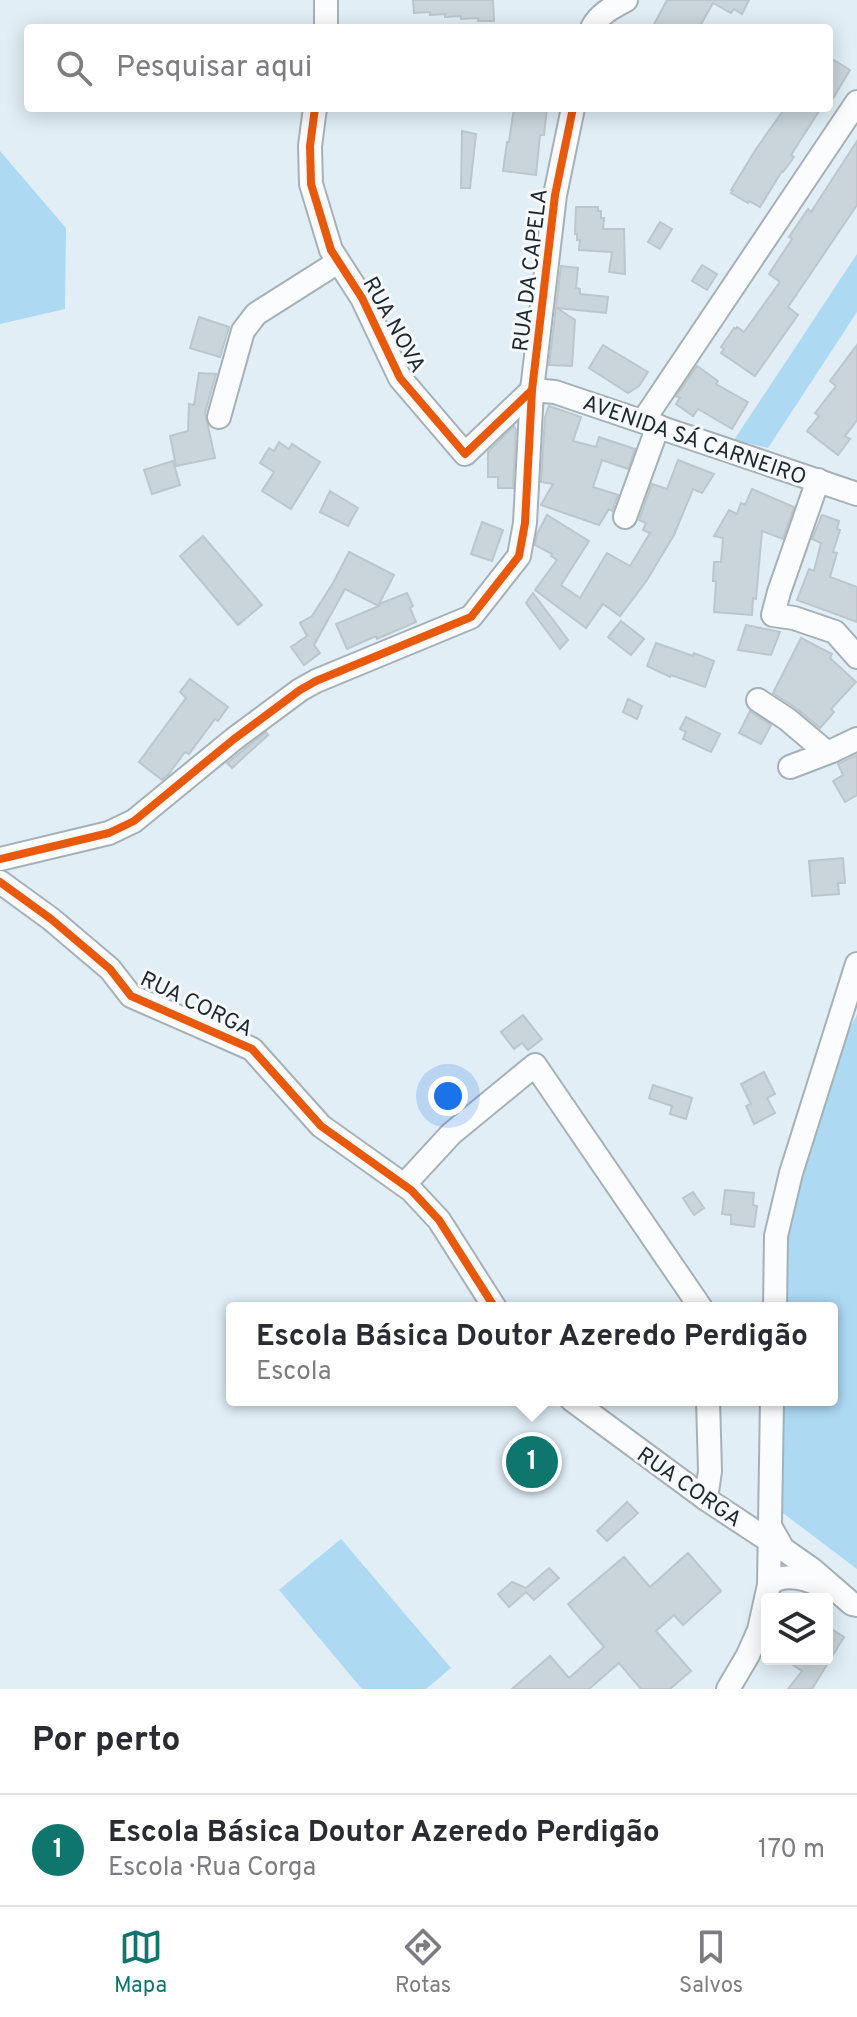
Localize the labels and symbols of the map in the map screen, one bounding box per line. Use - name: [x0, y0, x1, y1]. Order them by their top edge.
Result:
- street label: RUA DA CAPELA: [508, 187, 555, 353]
- street label: RUA NOVA: [355, 272, 430, 378]
- street label: AVENIDA SÁ CARNEIRO: [579, 388, 810, 492]
- street label: RUA CORGA: [135, 966, 257, 1044]
- your location: [428, 1076, 468, 1116]
- pin: 1: [506, 1432, 558, 1492]
- street label: RUA CORGA: [631, 1442, 746, 1534]

